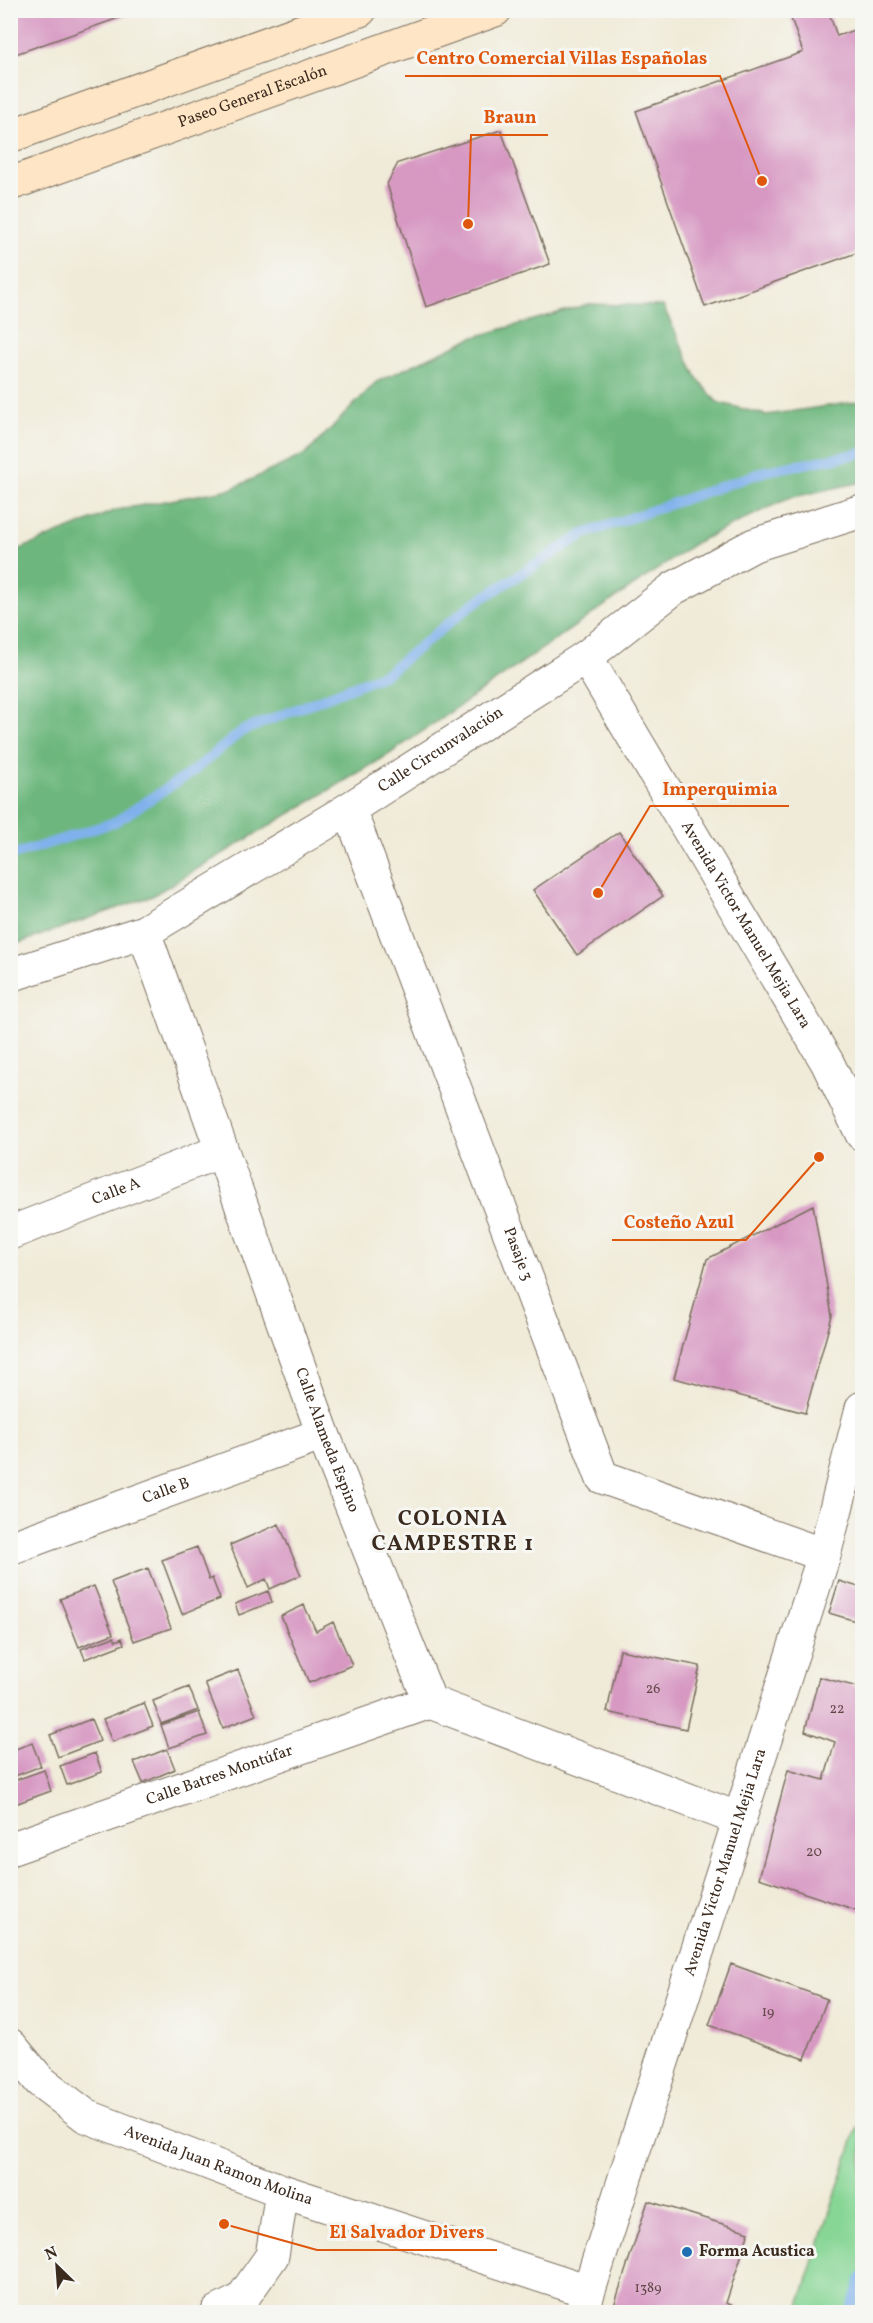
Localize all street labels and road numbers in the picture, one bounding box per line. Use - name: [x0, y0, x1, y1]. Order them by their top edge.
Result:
- street label: Paseo General Escalón: [175, 60, 330, 134]
- street label: Calle Circunvalación: [374, 702, 508, 798]
- street label: Avenida Victor Manuel Mejia Lara: [675, 817, 816, 1033]
- street label: Calle A: [89, 1172, 144, 1211]
- street label: Pasaje 3: [497, 1224, 538, 1284]
- street label: Calle Alameda Espino: [289, 1365, 364, 1516]
- street label: Calle B: [139, 1472, 193, 1510]
- street label: Calle Batres Montúfar: [143, 1740, 296, 1811]
- street label: Avenida Victor Manuel Mejia Lara: [679, 1746, 772, 1979]
- street label: Avenida Juan Ramon Molina: [121, 2120, 316, 2211]

